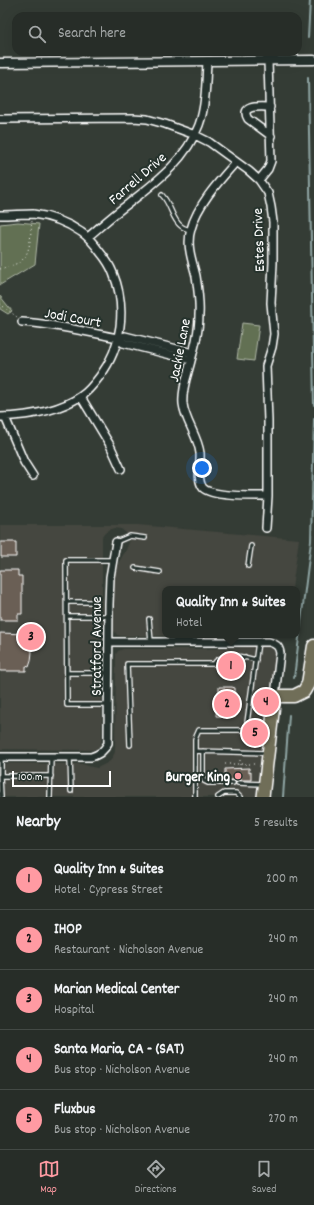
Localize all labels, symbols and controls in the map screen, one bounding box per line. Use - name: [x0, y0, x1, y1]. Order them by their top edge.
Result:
- search box: [12, 12, 302, 56]
- icon: search: [26, 23, 48, 45]
- text: Search here: [58, 23, 126, 45]
- street label: Farrell Drive: [104, 148, 173, 211]
- street label: Estes Drive: [248, 207, 272, 272]
- street label: Jodi Court: [43, 303, 103, 335]
- street label: Jackie Lane: [164, 316, 198, 384]
- your location: [192, 458, 212, 478]
- popup: [162, 586, 300, 638]
- text: Quality Inn & Suites: [176, 592, 286, 614]
- street label: Stratford Avenue: [87, 596, 109, 696]
- text: Hotel: [176, 614, 202, 633]
- pin: 3: [18, 622, 44, 652]
- pin: 1: [218, 651, 244, 681]
- pin: 4: [253, 687, 279, 717]
- pin: 2: [214, 689, 240, 719]
- pin: 5: [242, 718, 268, 748]
- place label: Burger King: [166, 767, 230, 789]
- scale bar: [12, 769, 111, 788]
- text: 100 m: [18, 770, 42, 786]
- marker: Burger King: [233, 771, 243, 781]
- text: Nearby: [16, 811, 60, 835]
- text: 5 results: [254, 814, 298, 833]
- text: Quality Inn & Suites: [54, 859, 164, 881]
- text: 1: [28, 870, 30, 889]
- text: 200 m: [266, 870, 298, 889]
- text: Hotel · Cypress Street: [54, 881, 163, 900]
- text: IHOP: [54, 919, 82, 941]
- text: 2: [26, 930, 32, 949]
- text: 240 m: [268, 930, 298, 949]
- text: Restaurant · Nicholson Avenue: [54, 941, 203, 960]
- text: Marian Medical Center: [54, 979, 179, 1001]
- text: 3: [26, 990, 32, 1009]
- text: 240 m: [268, 990, 298, 1009]
- text: Hospital: [54, 1001, 94, 1020]
- text: Santa Maria, CA - (SAT): [54, 1039, 184, 1061]
- text: 4: [26, 1050, 32, 1069]
- text: 240 m: [268, 1050, 298, 1069]
- text: Bus stop · Nicholson Avenue: [54, 1061, 190, 1080]
- text: Fluxbus: [54, 1099, 96, 1121]
- text: 5: [26, 1110, 32, 1129]
- text: 270 m: [268, 1110, 298, 1129]
- text: Bus stop · Nicholson Avenue: [54, 1121, 190, 1140]
- tab: Map: [38, 1158, 60, 1198]
- tab: Directions: [135, 1158, 177, 1198]
- tab: Saved: [252, 1158, 276, 1198]

